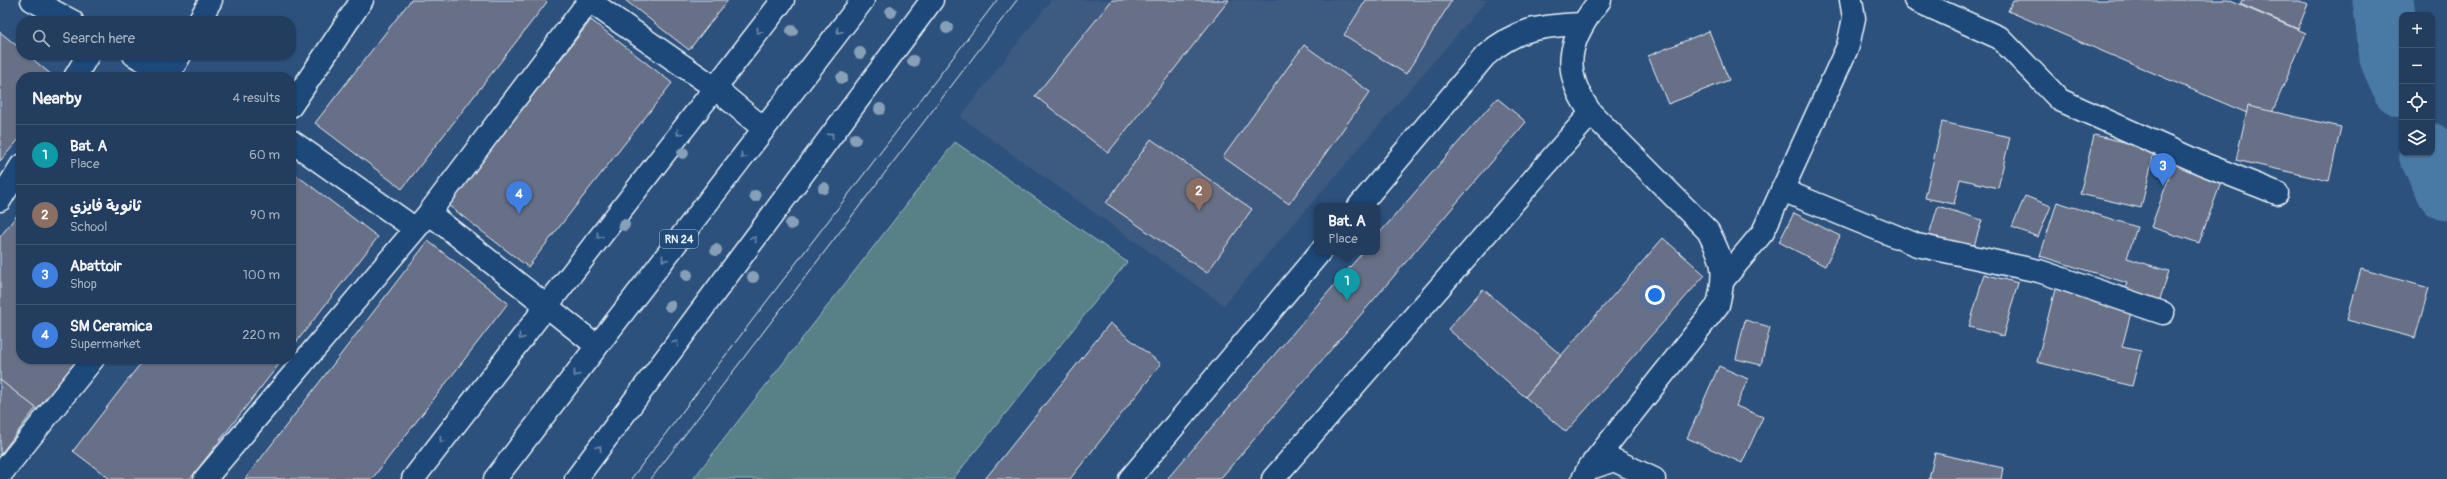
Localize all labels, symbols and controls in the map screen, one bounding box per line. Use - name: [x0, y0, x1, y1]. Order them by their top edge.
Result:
- map controls: [2399, 12, 2435, 156]
- button: +: [2399, 12, 2435, 48]
- search box: [16, 16, 296, 60]
- one-way arrow: [757, 26, 764, 33]
- one-way arrow: [837, 26, 844, 33]
- icon: search: [30, 27, 52, 49]
- text: Search here: [62, 29, 135, 48]
- button: −: [2399, 48, 2435, 84]
- button: locate: [2399, 84, 2435, 120]
- text: Nearby: [32, 88, 81, 109]
- text: 4 results: [233, 90, 280, 106]
- button: layers: [2399, 120, 2435, 156]
- one-way arrow: [677, 129, 684, 136]
- one-way arrow: [827, 132, 834, 139]
- text: Bat. A: [70, 137, 107, 156]
- text: 1: [42, 147, 48, 163]
- text: 60 m: [249, 147, 280, 163]
- one-way arrow: [741, 152, 748, 159]
- pin: 3: [2150, 153, 2176, 186]
- text: Place: [70, 156, 99, 172]
- pin: 2: [1186, 178, 1212, 211]
- pin: 4: [506, 181, 532, 214]
- text: ثانوية فايزي: [70, 197, 141, 216]
- popup: [1314, 203, 1380, 255]
- text: 2: [41, 207, 49, 223]
- text: 90 m: [250, 207, 280, 223]
- text: Bat. A: [1328, 212, 1366, 231]
- text: School: [70, 219, 107, 235]
- road number: RN 24: [660, 230, 698, 248]
- one-way arrow: [597, 231, 604, 238]
- text: Place: [1328, 231, 1358, 247]
- one-way arrow: [749, 236, 757, 243]
- one-way arrow: [662, 255, 669, 262]
- text: Abattoir: [70, 257, 122, 276]
- text: 3: [41, 267, 49, 283]
- text: 100 m: [243, 267, 280, 283]
- pin: 1: [1334, 268, 1360, 301]
- text: Shop: [70, 276, 97, 292]
- your location: [1645, 285, 1665, 305]
- text: SM Ceramica: [70, 317, 152, 336]
- text: 4: [41, 327, 49, 343]
- text: 220 m: [242, 327, 280, 343]
- one-way arrow: [519, 332, 526, 339]
- text: Supermarket: [70, 336, 141, 352]
- one-way arrow: [672, 341, 679, 348]
- one-way arrow: [574, 369, 581, 376]
- one-way arrow: [440, 436, 447, 443]
- one-way arrow: [594, 445, 601, 452]

